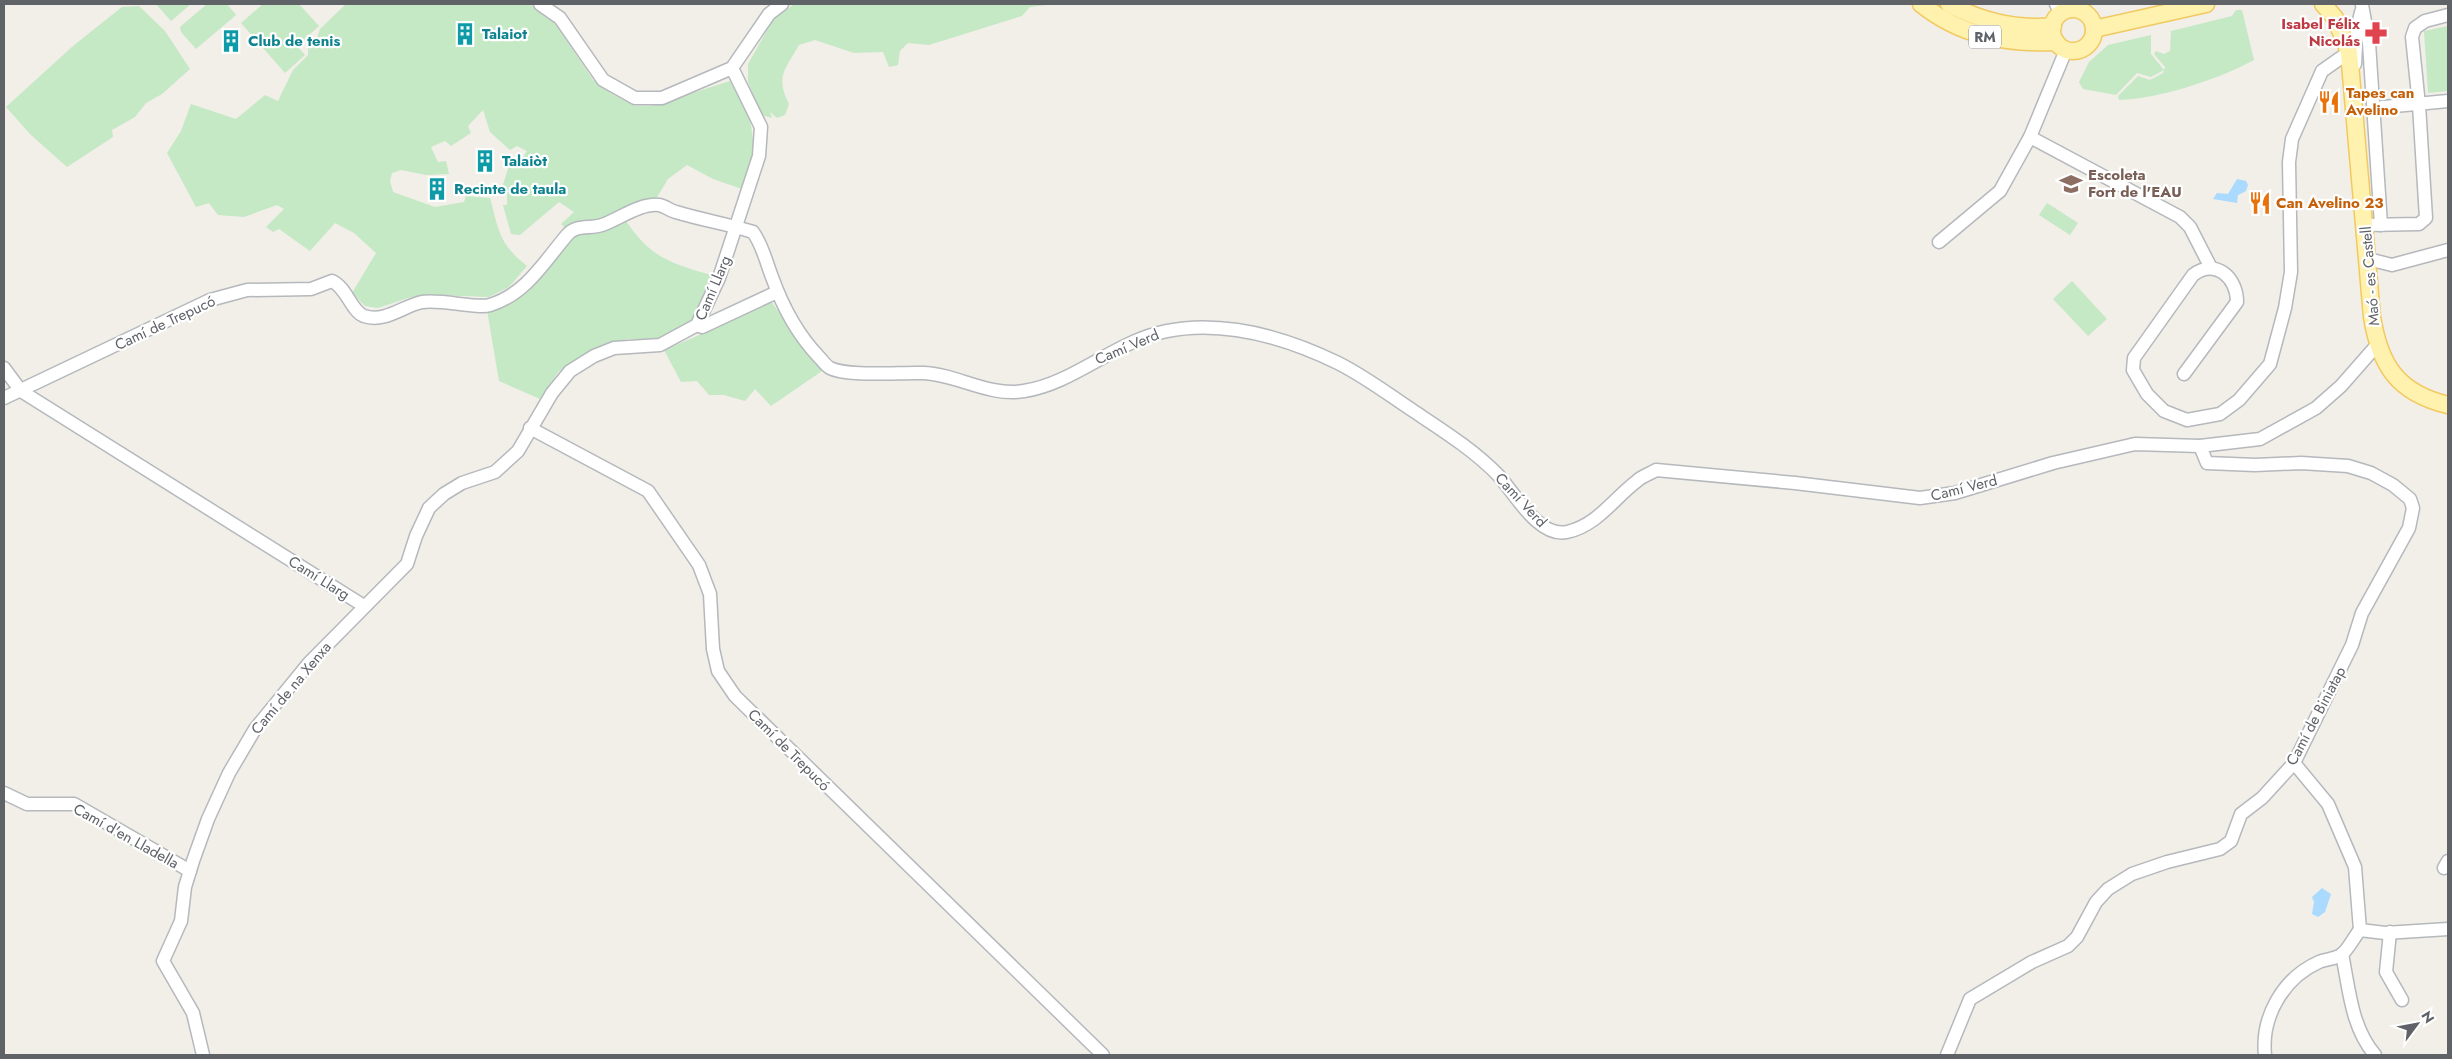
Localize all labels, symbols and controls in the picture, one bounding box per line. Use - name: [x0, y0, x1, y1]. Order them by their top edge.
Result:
- place label: Isabel Félix Nicolás: [2281, 13, 2360, 52]
- pharmacy icon: Isabel Félix Nicolás: [2363, 20, 2389, 46]
- building icon: Talaiot: [452, 21, 478, 47]
- place label: Talaiot: [482, 23, 527, 45]
- road number: RM: [1969, 26, 2001, 48]
- building icon: Club de tenis: [218, 28, 244, 54]
- place label: Club de tenis: [248, 30, 340, 52]
- place label: Tapes can Avelino: [2345, 82, 2414, 121]
- restaurant icon: Tapes can Avelino: [2316, 89, 2342, 115]
- building icon: Talaiòt: [472, 148, 498, 174]
- place label: Talaiòt: [502, 150, 547, 172]
- place label: Escoleta Fort de l'EAU: [2088, 164, 2182, 203]
- school or university icon: Escoleta Fort de l'EAU: [2058, 171, 2084, 197]
- building icon: Recinte de taula: [424, 176, 450, 202]
- place label: Recinte de taula: [454, 178, 566, 200]
- restaurant icon: Can Avelino 23: [2247, 190, 2273, 216]
- place label: Can Avelino 23: [2276, 192, 2384, 214]
- street label: Maó - es Castell: [2355, 225, 2385, 327]
- street label: Camí Llarg: [689, 252, 737, 324]
- street label: Camí de Trepucó: [111, 290, 219, 356]
- street label: Camí Verd: [1092, 324, 1162, 370]
- street label: Camí Verd: [1490, 468, 1552, 532]
- street label: Camí Verd: [1928, 469, 2000, 507]
- street label: Camí Llarg: [284, 551, 354, 605]
- street label: Camí de na Xenxa: [246, 637, 336, 739]
- street label: Camí de Biniatap: [2281, 662, 2352, 769]
- street label: Camí de Trepucó: [743, 704, 835, 796]
- street label: Camí d'en Lladella: [69, 798, 183, 874]
- north arrow: [2392, 999, 2442, 1049]
- text: N: [2417, 1007, 2439, 1027]

